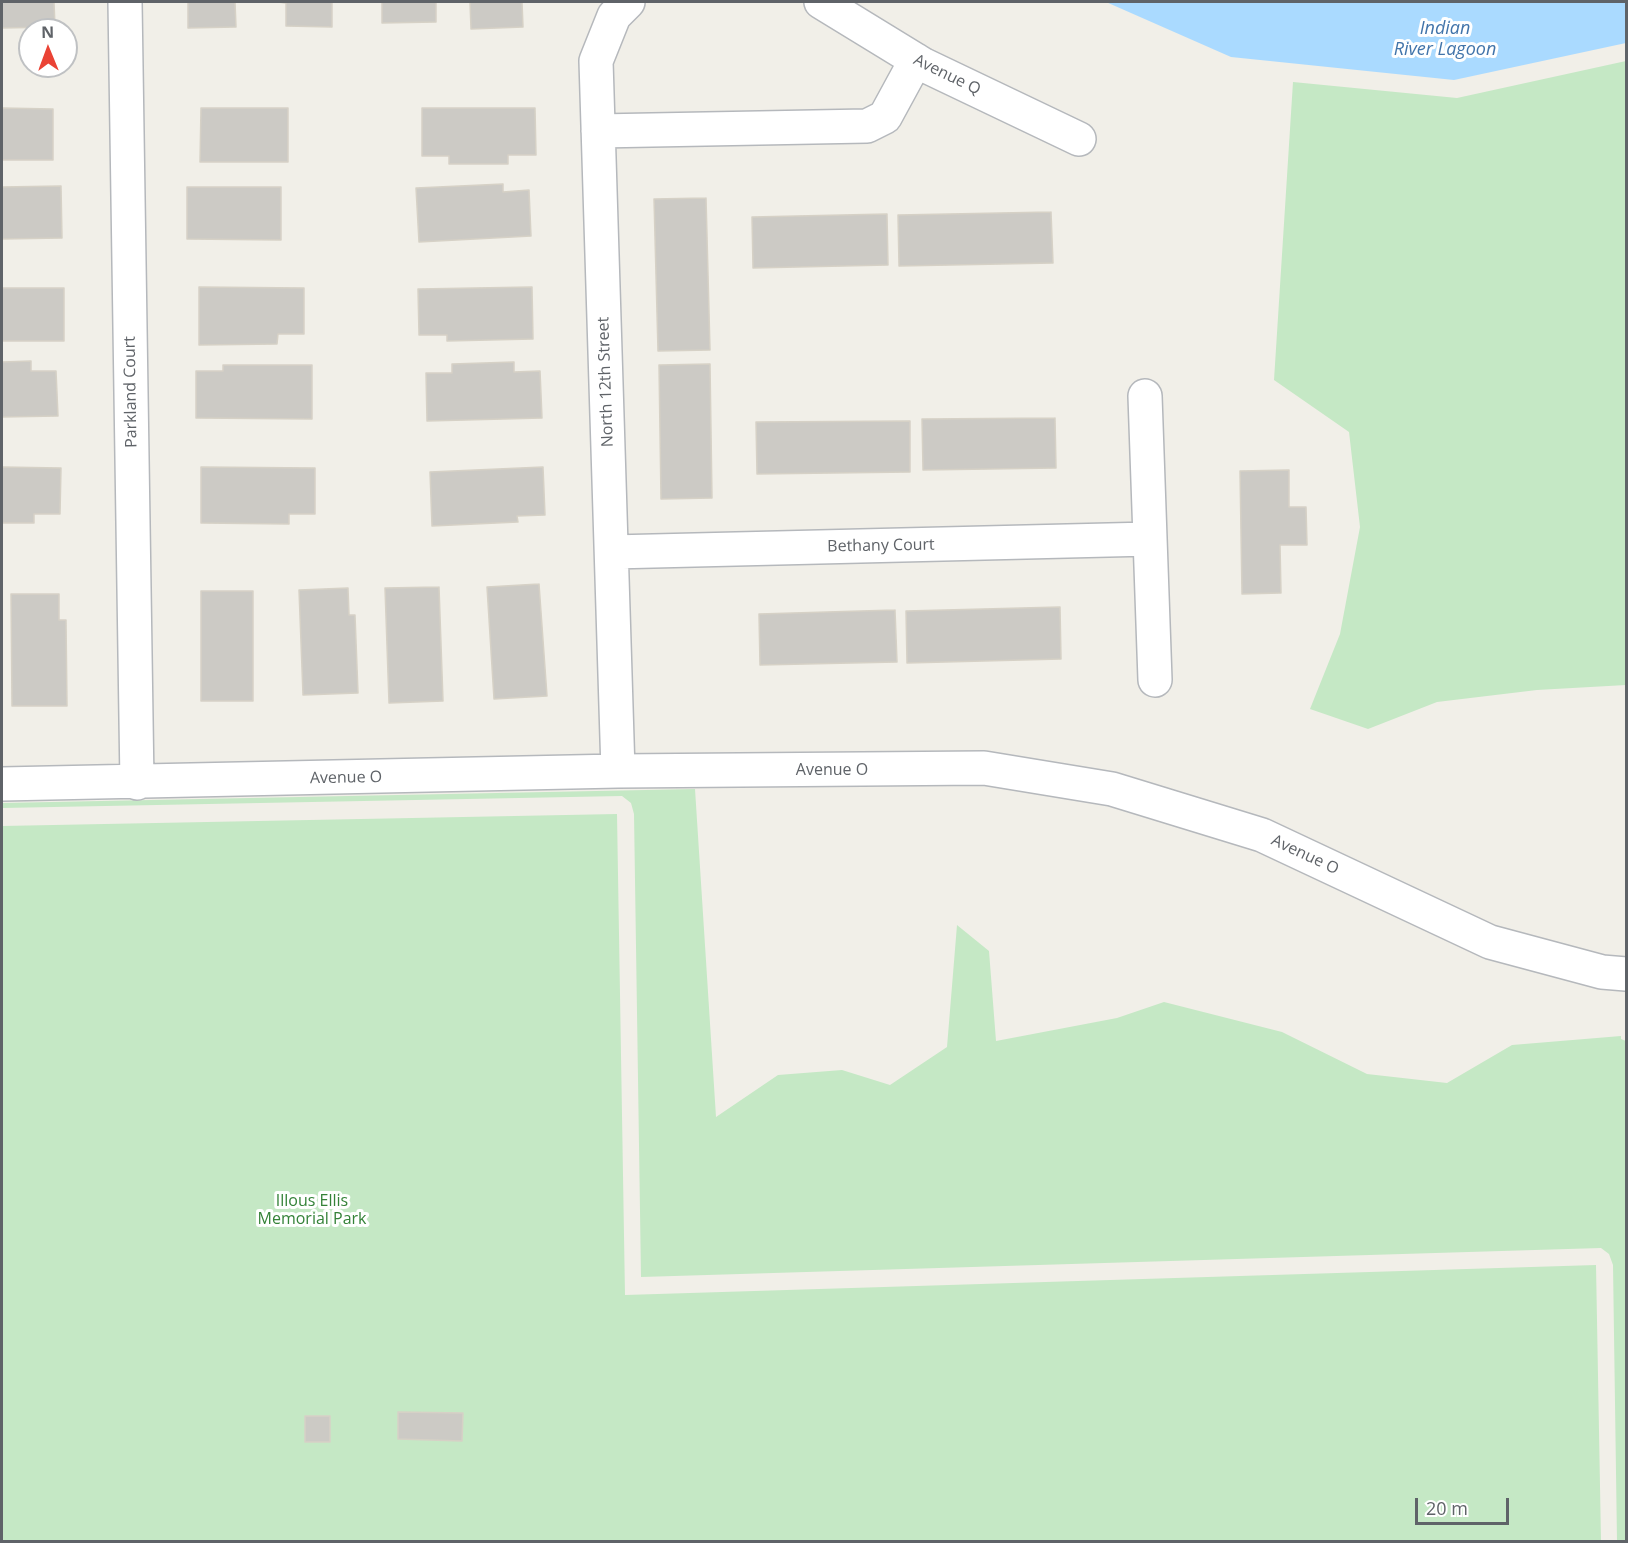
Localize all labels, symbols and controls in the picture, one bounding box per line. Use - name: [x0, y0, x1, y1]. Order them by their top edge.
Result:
- north arrow: [18, 18, 78, 78]
- water label: Indian River Lagoon: [1394, 18, 1496, 60]
- text: N: [41, 21, 54, 43]
- street label: Avenue Q: [910, 51, 984, 99]
- street label: North 12th Street: [594, 316, 618, 448]
- street label: Parkland Court: [120, 336, 142, 448]
- street label: Bethany Court: [827, 535, 935, 557]
- street label: Avenue O: [796, 760, 868, 780]
- street label: Avenue O: [310, 768, 382, 788]
- street label: Avenue O: [1268, 831, 1342, 879]
- park label: Illous Ellis Memorial Park: [258, 1191, 366, 1229]
- scale bar: [1418, 1486, 1512, 1524]
- text: 20 m: [1426, 1496, 1468, 1520]

